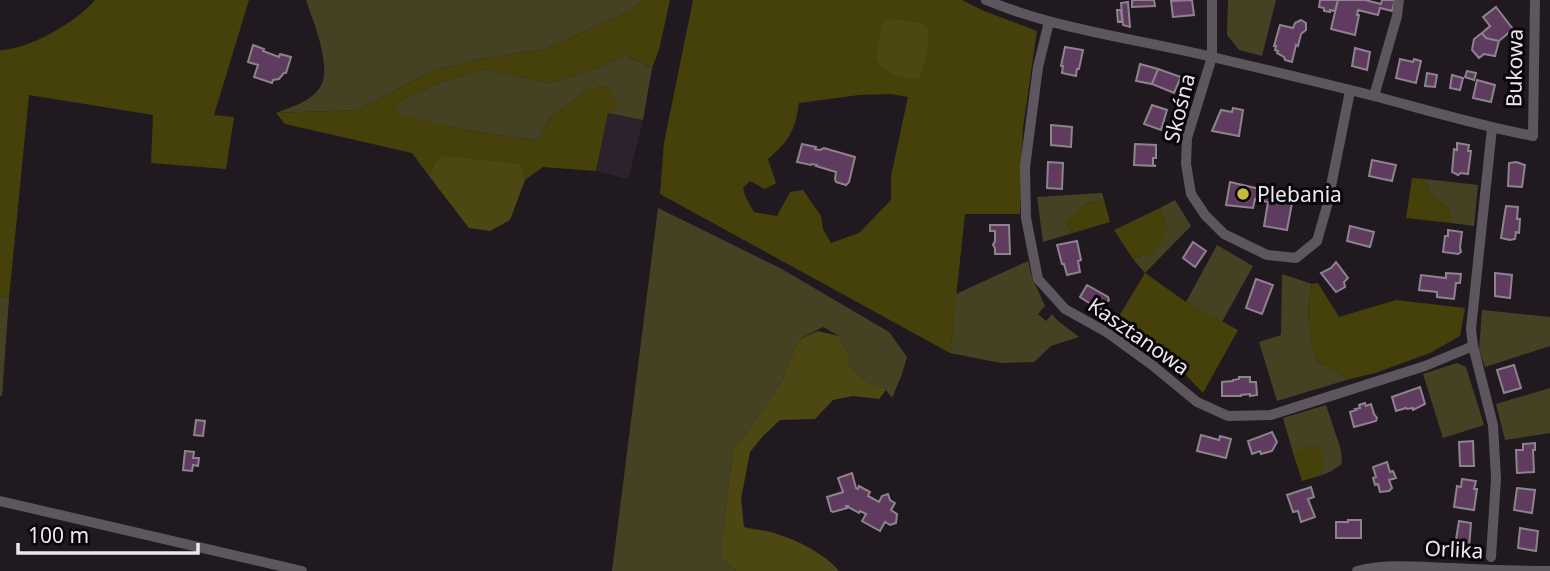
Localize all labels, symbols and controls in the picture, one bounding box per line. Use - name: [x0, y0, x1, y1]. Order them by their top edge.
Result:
- street label: Bukowa: [1499, 29, 1529, 107]
- street label: Skośna: [1157, 71, 1201, 145]
- place label: Plebania: [1257, 180, 1342, 208]
- marker: Plebania: [1235, 186, 1251, 202]
- street label: Kasztanowa: [1083, 291, 1195, 381]
- scale bar: [18, 512, 198, 556]
- text: 100 m: [28, 521, 89, 549]
- street label: Orlika: [1424, 533, 1484, 565]

